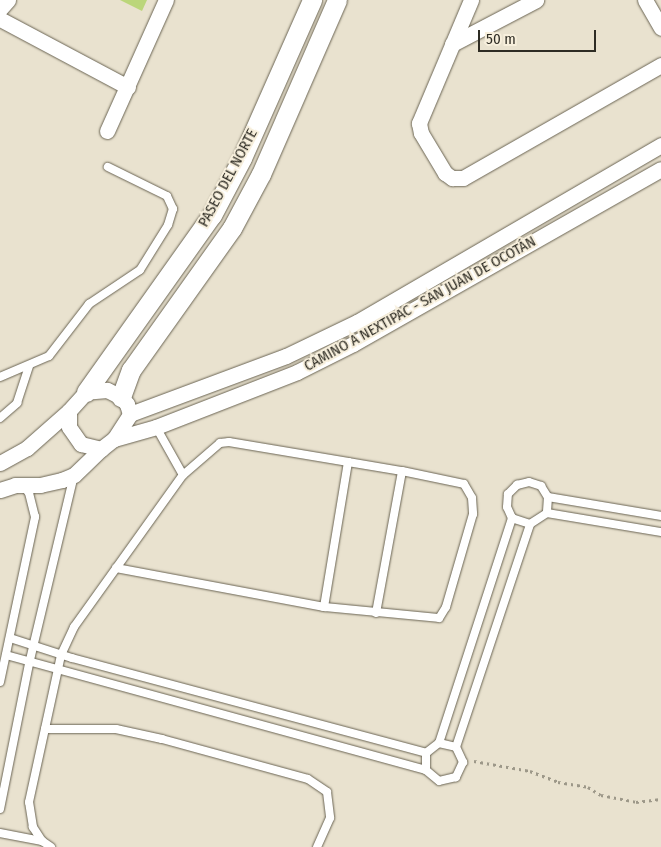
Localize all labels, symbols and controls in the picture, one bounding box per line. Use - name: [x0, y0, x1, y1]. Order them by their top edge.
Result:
- scale bar: [481, 20, 598, 52]
- text: 50 m: [486, 30, 516, 48]
- street label: PASEO DEL NORTE: [195, 126, 261, 230]
- street label: CAMINO A NEXTIPAC - SAN JUAN DE OCOTÁN: [301, 233, 539, 375]

